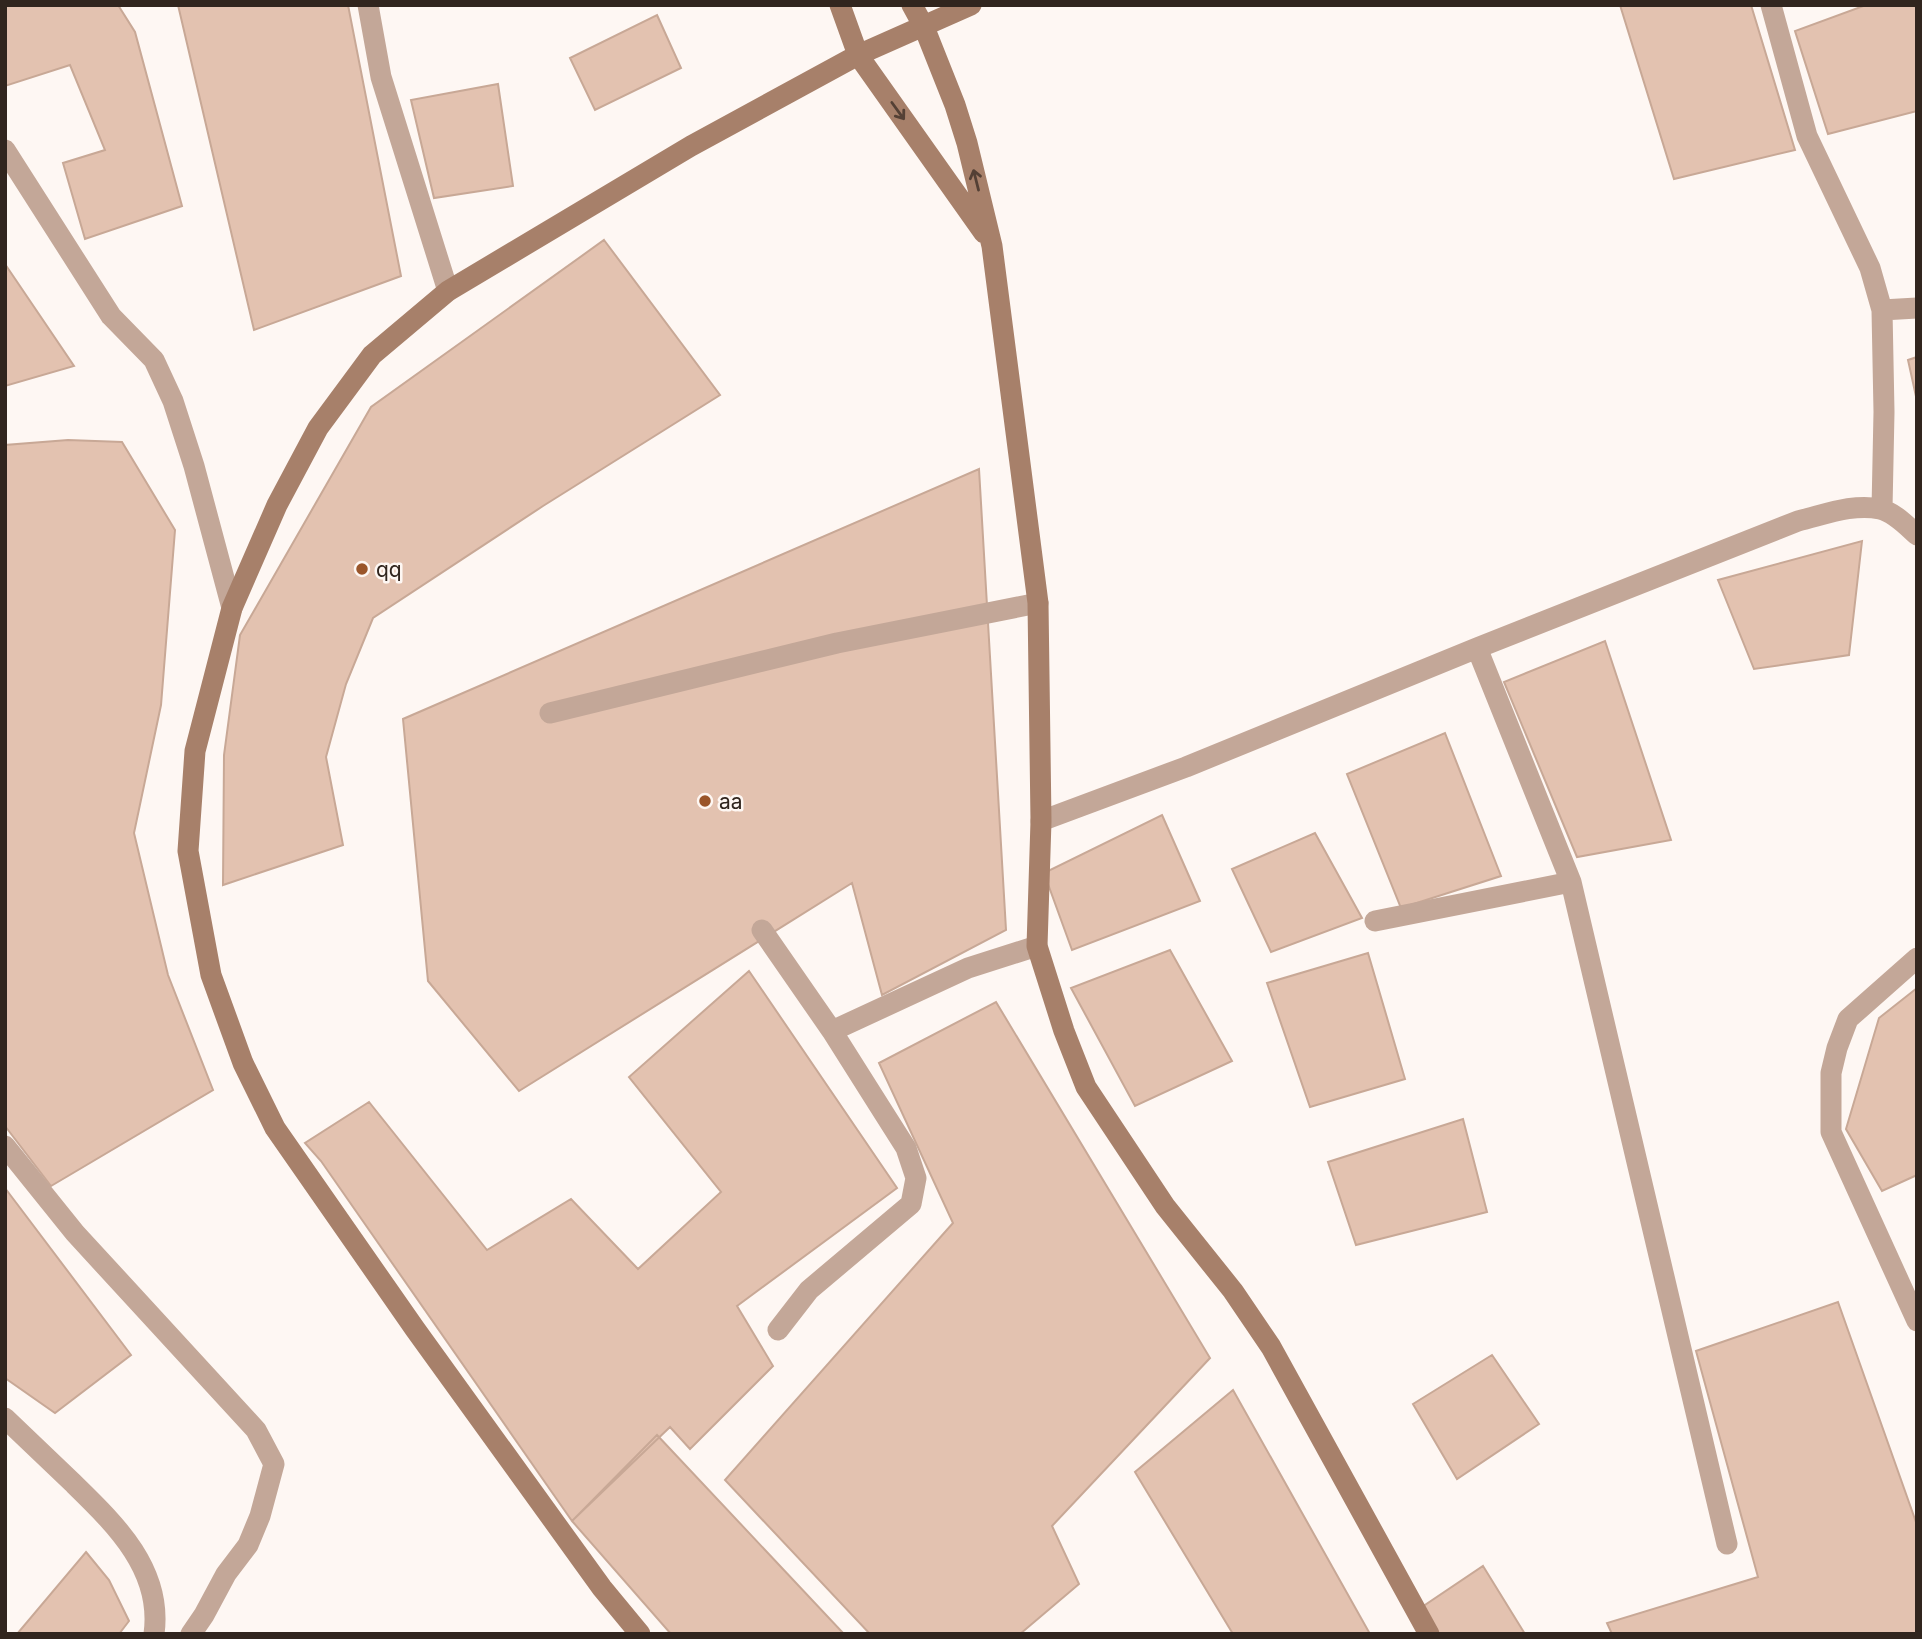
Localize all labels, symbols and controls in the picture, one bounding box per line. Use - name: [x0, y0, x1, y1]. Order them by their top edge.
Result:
- one-way arrow: [890, 101, 905, 119]
- one-way arrow: [969, 169, 982, 192]
- place label: qq: [376, 557, 402, 582]
- marker: qq: [354, 561, 370, 577]
- place label: aa: [719, 789, 743, 814]
- marker: aa: [697, 793, 713, 809]

